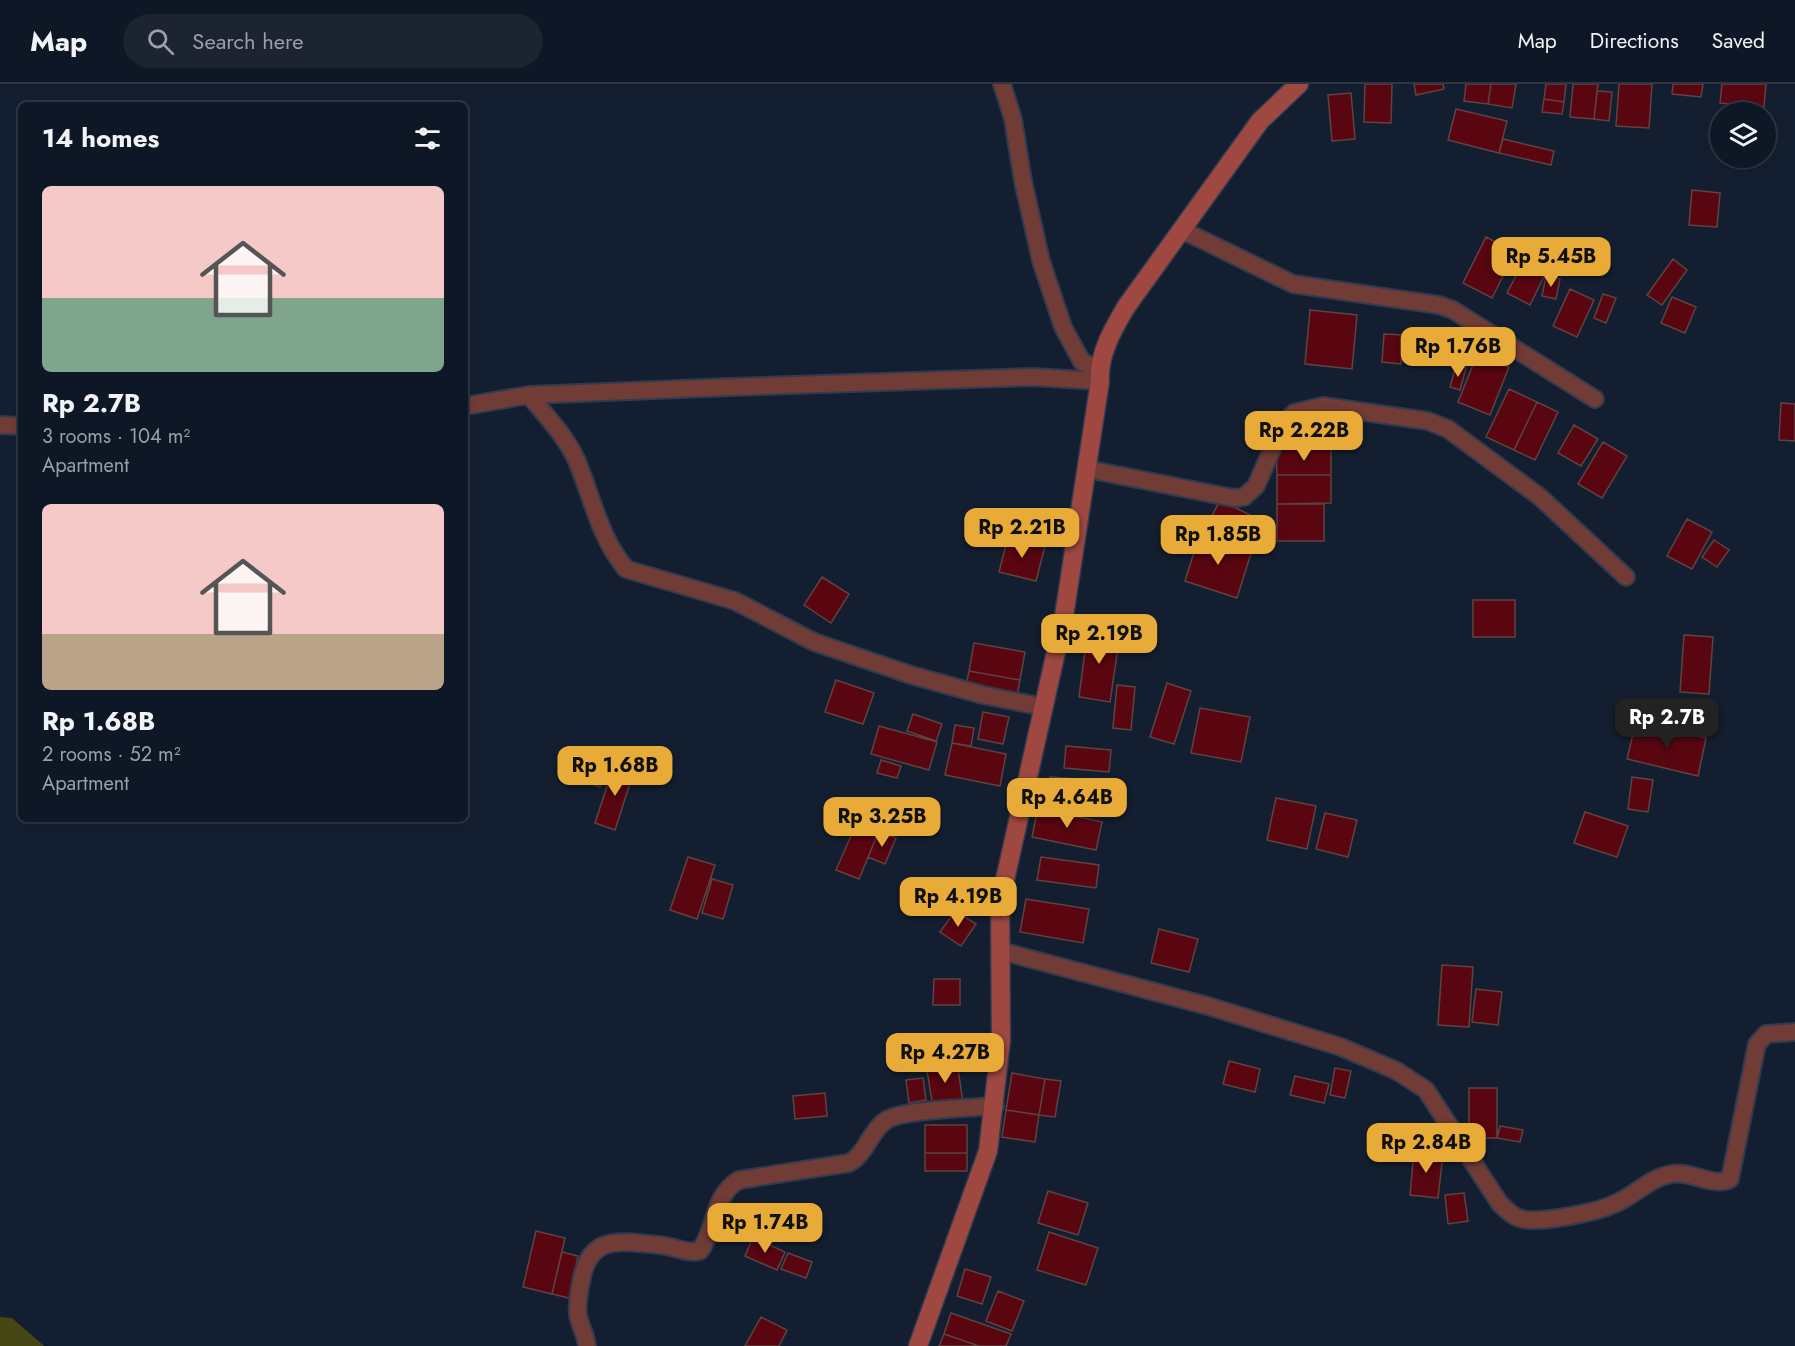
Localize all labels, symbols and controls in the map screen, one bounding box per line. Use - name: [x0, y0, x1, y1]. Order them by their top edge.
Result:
- search box: [123, 14, 543, 68]
- text: Map: [30, 21, 87, 62]
- icon: search: [144, 25, 177, 58]
- text: Search here: [192, 25, 304, 57]
- text: Map: [1518, 26, 1557, 56]
- text: Directions: [1590, 26, 1679, 56]
- text: Saved: [1712, 26, 1765, 56]
- map controls: [1710, 102, 1776, 168]
- button: layers: [1710, 102, 1776, 168]
- text: 14 homes: [42, 119, 159, 157]
- icon: filters: [411, 122, 444, 155]
- icon: home: [189, 225, 297, 333]
- pin: Rp 5.45B: [1489, 237, 1613, 288]
- text: Rp 5.45B: [1506, 242, 1596, 271]
- pin: Rp 1.76B: [1396, 327, 1520, 378]
- text: Rp 1.76B: [1415, 332, 1501, 361]
- text: Rp 2.7B: [42, 384, 141, 422]
- pin: Rp 2.22B: [1242, 411, 1366, 462]
- text: Rp 2.22B: [1259, 416, 1349, 445]
- text: 3 rooms · 104 m²: [42, 422, 190, 451]
- text: Apartment: [42, 451, 129, 480]
- pin: Rp 2.21B: [960, 508, 1084, 559]
- text: Rp 2.21B: [978, 513, 1066, 542]
- pin: Rp 1.85B: [1156, 515, 1280, 566]
- text: Rp 1.85B: [1175, 520, 1261, 549]
- icon: home: [189, 543, 297, 651]
- pin: Rp 2.19B: [1037, 614, 1161, 665]
- text: Rp 2.19B: [1055, 619, 1143, 648]
- pin: Rp 2.7B: [1612, 698, 1722, 749]
- text: Rp 1.68B: [42, 702, 155, 740]
- text: Rp 2.7B: [1629, 703, 1705, 732]
- text: 2 rooms · 52 m²: [42, 740, 181, 769]
- pin: Rp 1.68B: [553, 746, 677, 797]
- text: Rp 1.68B: [571, 751, 659, 780]
- text: Apartment: [42, 769, 129, 798]
- pin: Rp 4.64B: [1005, 778, 1129, 829]
- text: Rp 4.64B: [1021, 783, 1113, 812]
- pin: Rp 3.25B: [820, 797, 944, 848]
- text: Rp 3.25B: [837, 802, 927, 831]
- pin: Rp 4.19B: [896, 877, 1020, 928]
- text: Rp 4.19B: [914, 882, 1002, 911]
- pin: Rp 4.27B: [883, 1033, 1007, 1084]
- text: Rp 4.27B: [900, 1038, 990, 1067]
- pin: Rp 2.84B: [1364, 1123, 1488, 1174]
- text: Rp 2.84B: [1381, 1128, 1471, 1157]
- pin: Rp 1.74B: [703, 1203, 827, 1254]
- text: Rp 1.74B: [721, 1208, 809, 1237]

